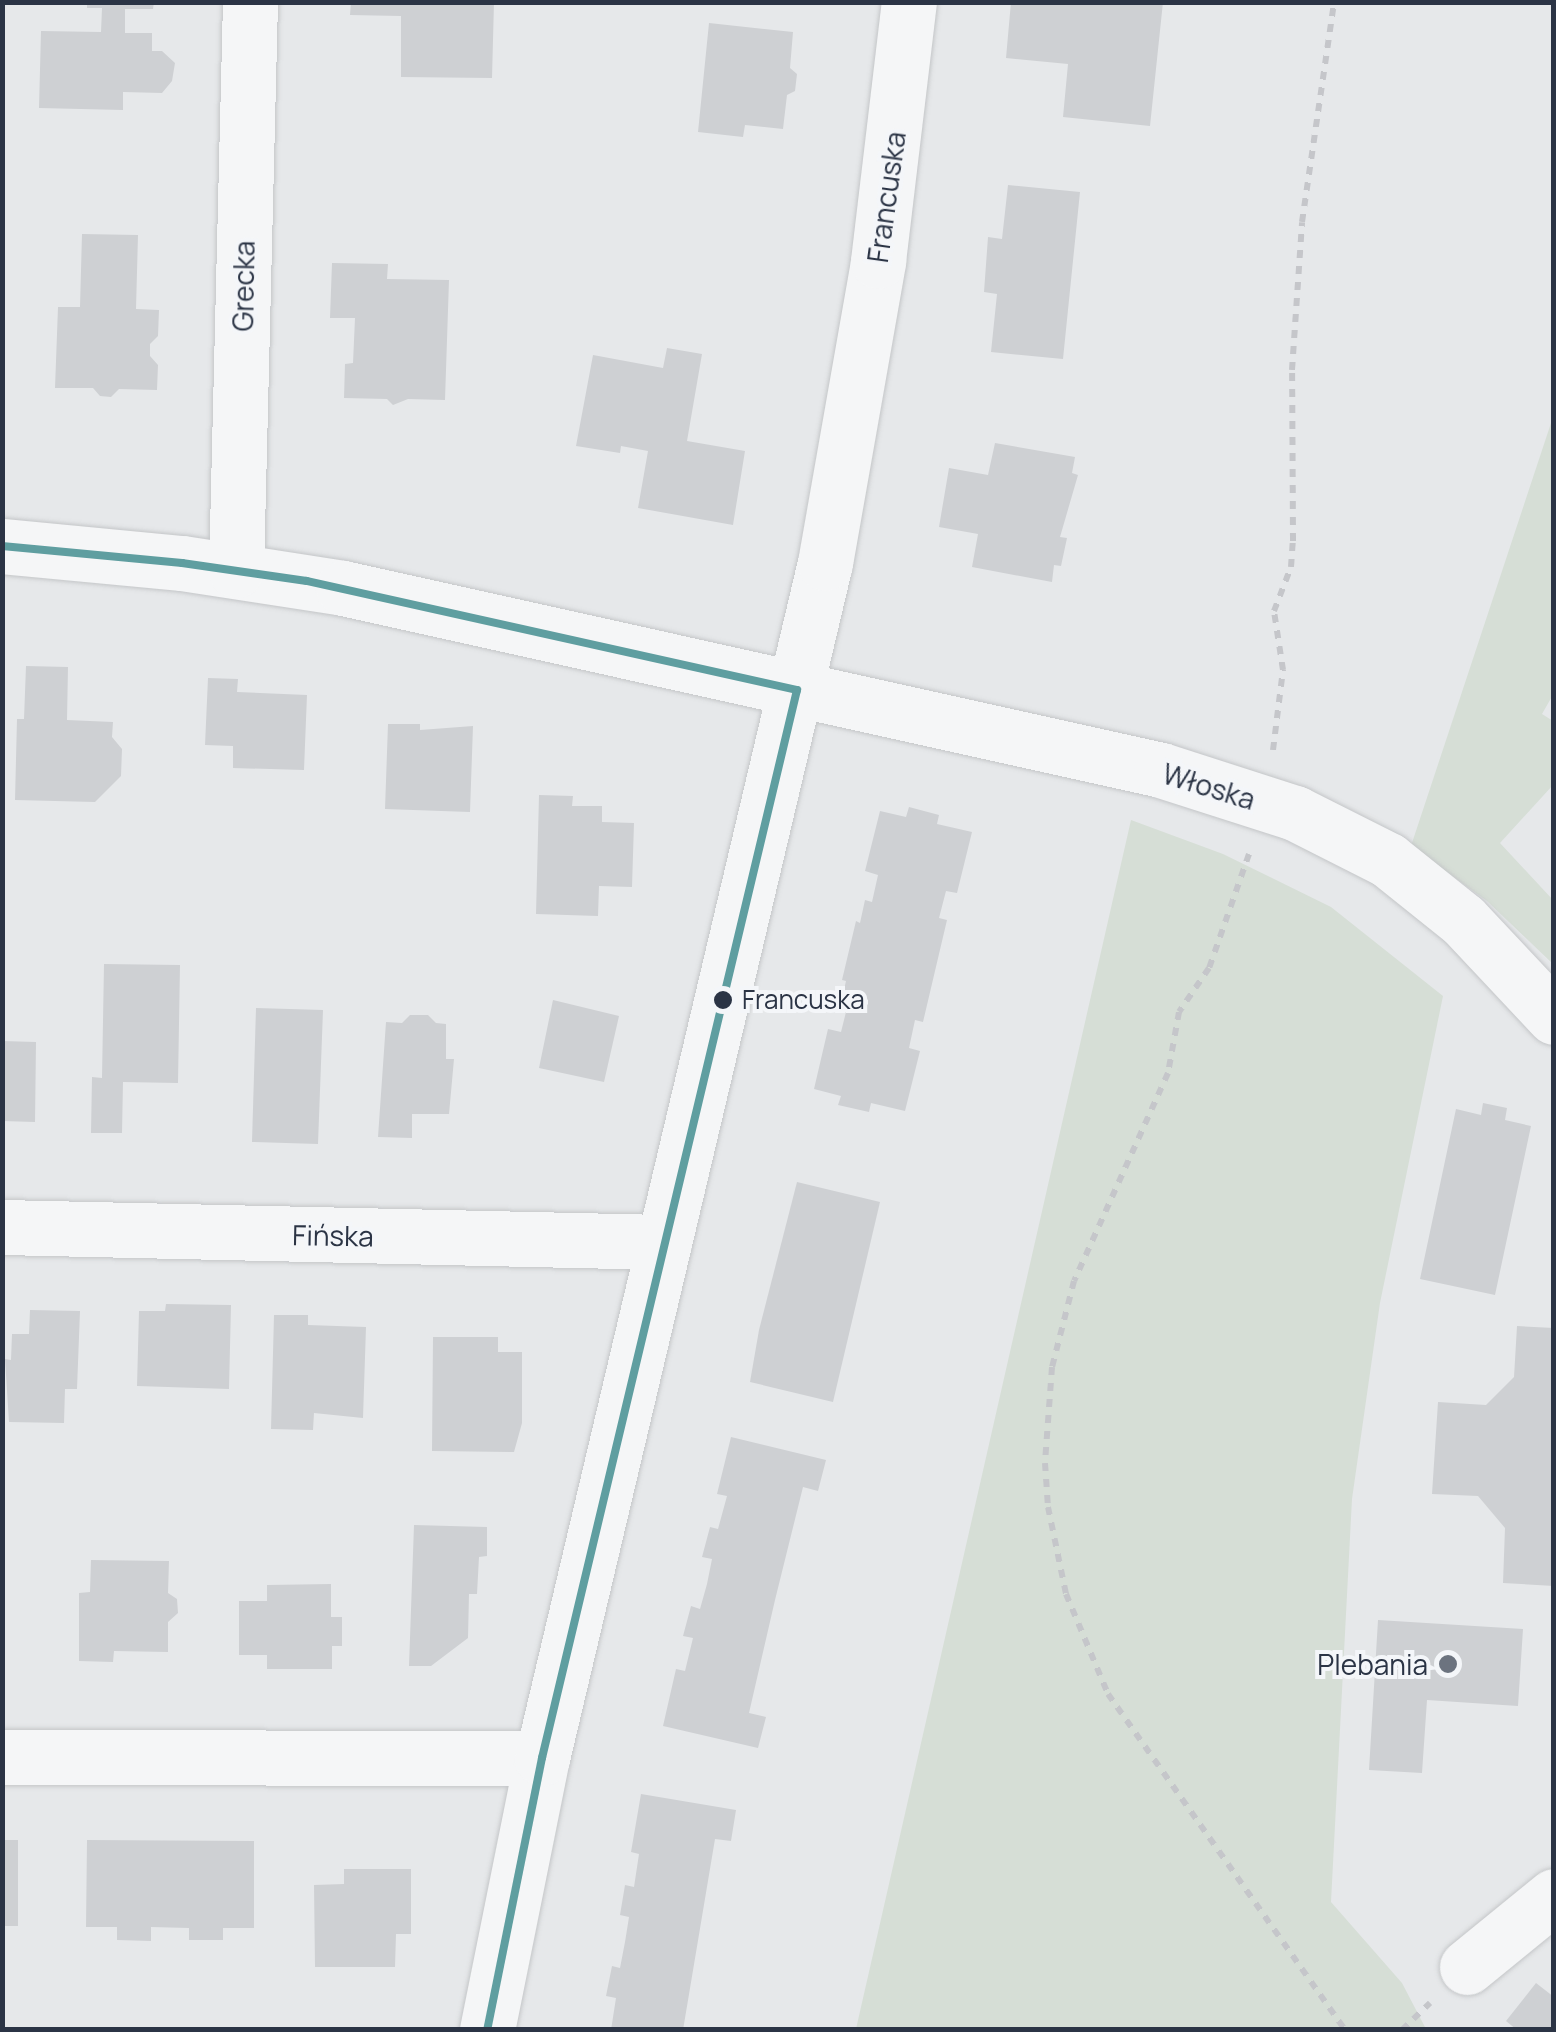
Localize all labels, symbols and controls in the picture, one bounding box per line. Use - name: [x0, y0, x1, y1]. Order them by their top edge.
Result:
- street label: Francuska: [860, 129, 912, 265]
- street label: Grecka: [225, 240, 261, 332]
- street label: Włoska: [1159, 756, 1259, 816]
- place label: Francuska: [742, 984, 865, 1016]
- marker: Francuska: [713, 990, 733, 1010]
- street label: Fińska: [292, 1217, 374, 1253]
- place label: Plebania: [1317, 1647, 1428, 1681]
- marker: Plebania: [1437, 1653, 1459, 1675]

